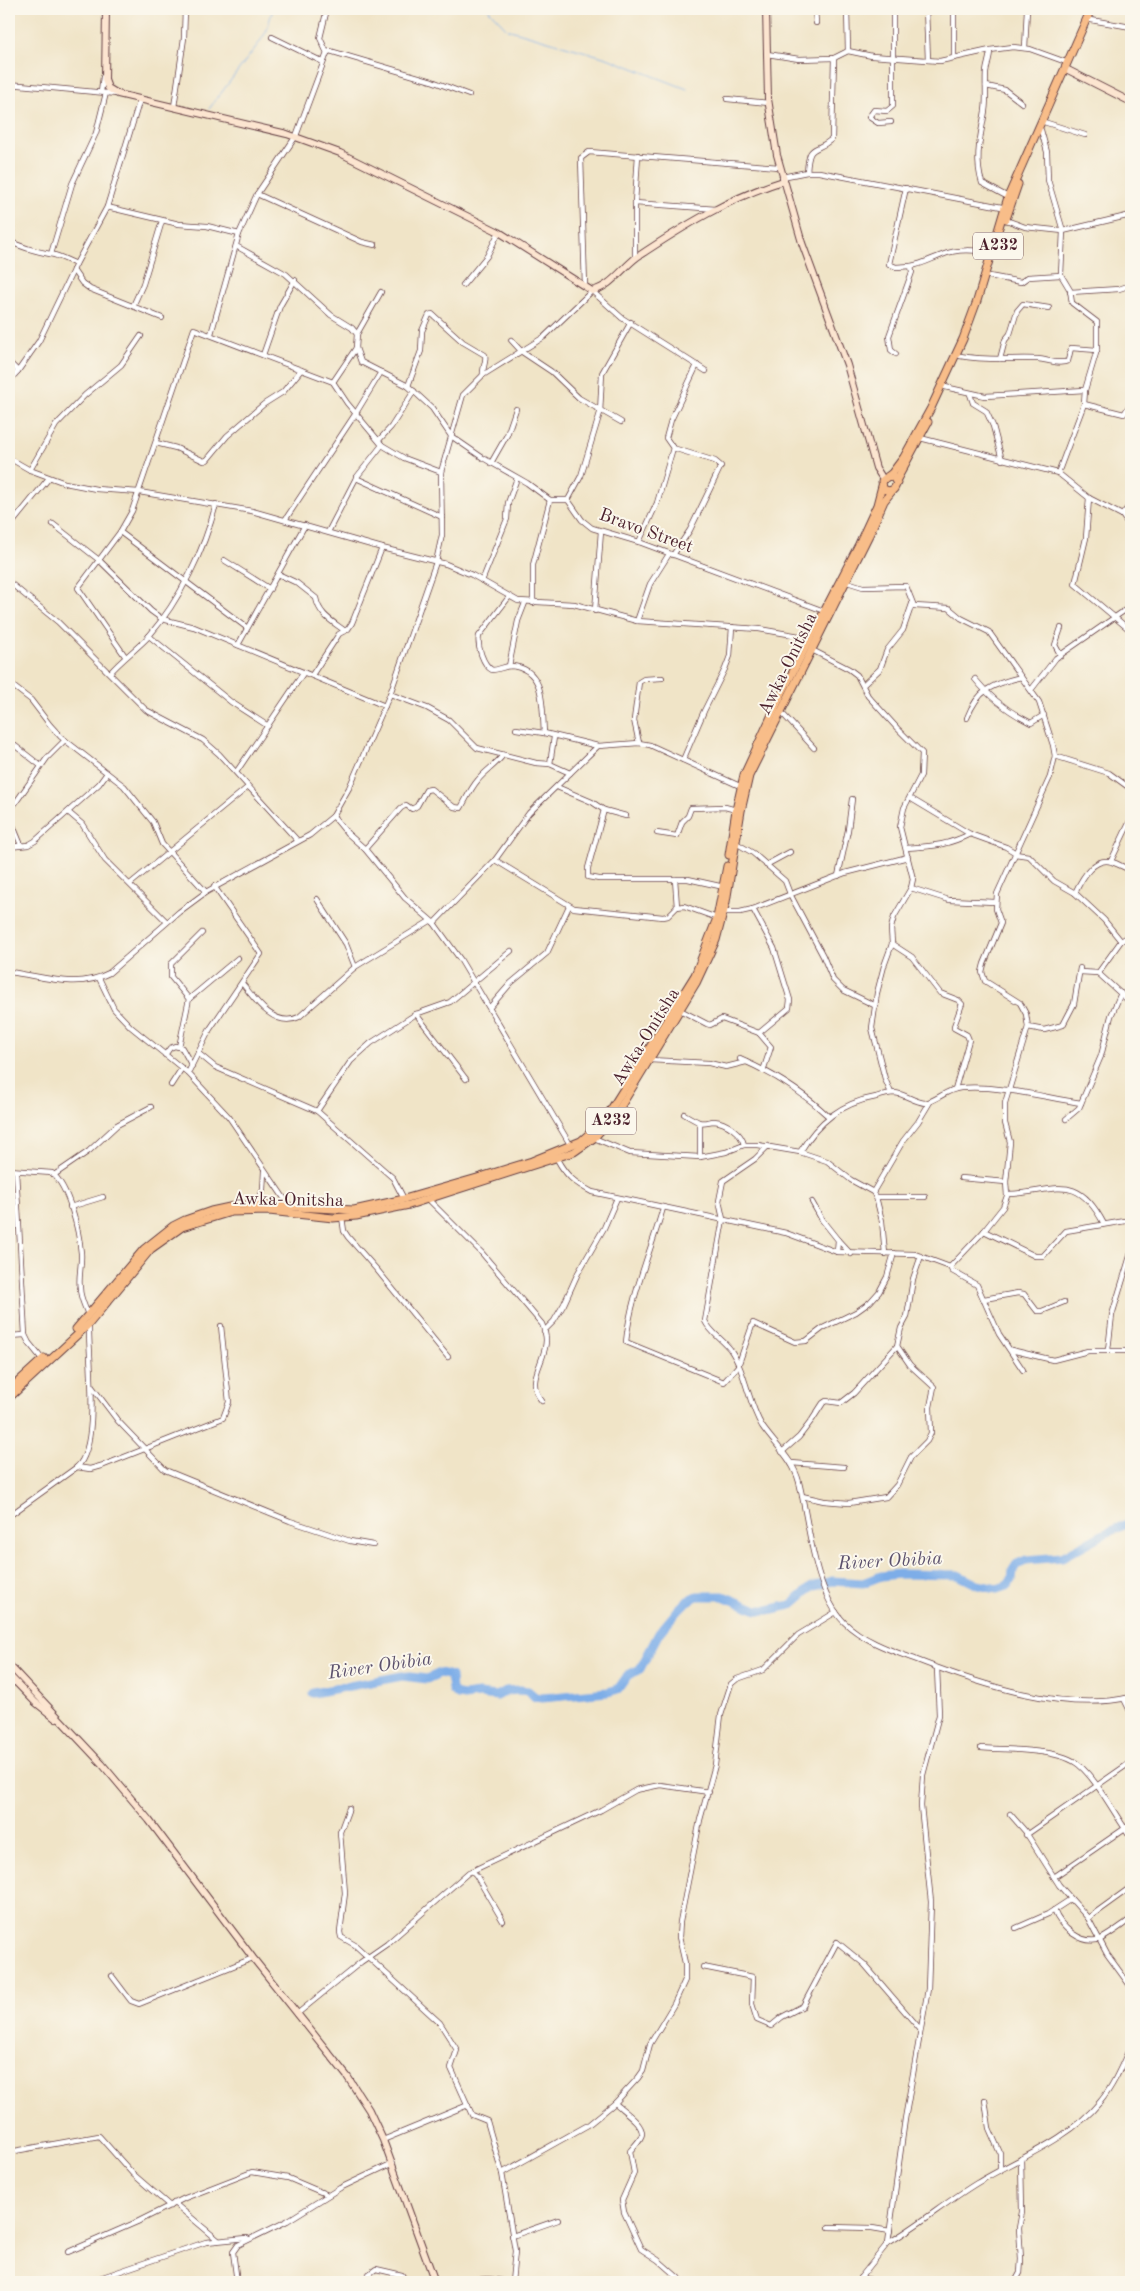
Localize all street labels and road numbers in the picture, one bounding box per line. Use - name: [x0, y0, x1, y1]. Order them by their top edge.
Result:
- road number: A232: [973, 232, 1023, 260]
- street label: Bravo Street: [597, 506, 695, 556]
- street label: Awka-Onitsha: [755, 610, 821, 718]
- street label: Awka-Onitsha: [609, 985, 683, 1089]
- road number: A232: [586, 1108, 636, 1134]
- street label: Awka-Onitsha: [232, 1190, 344, 1210]

